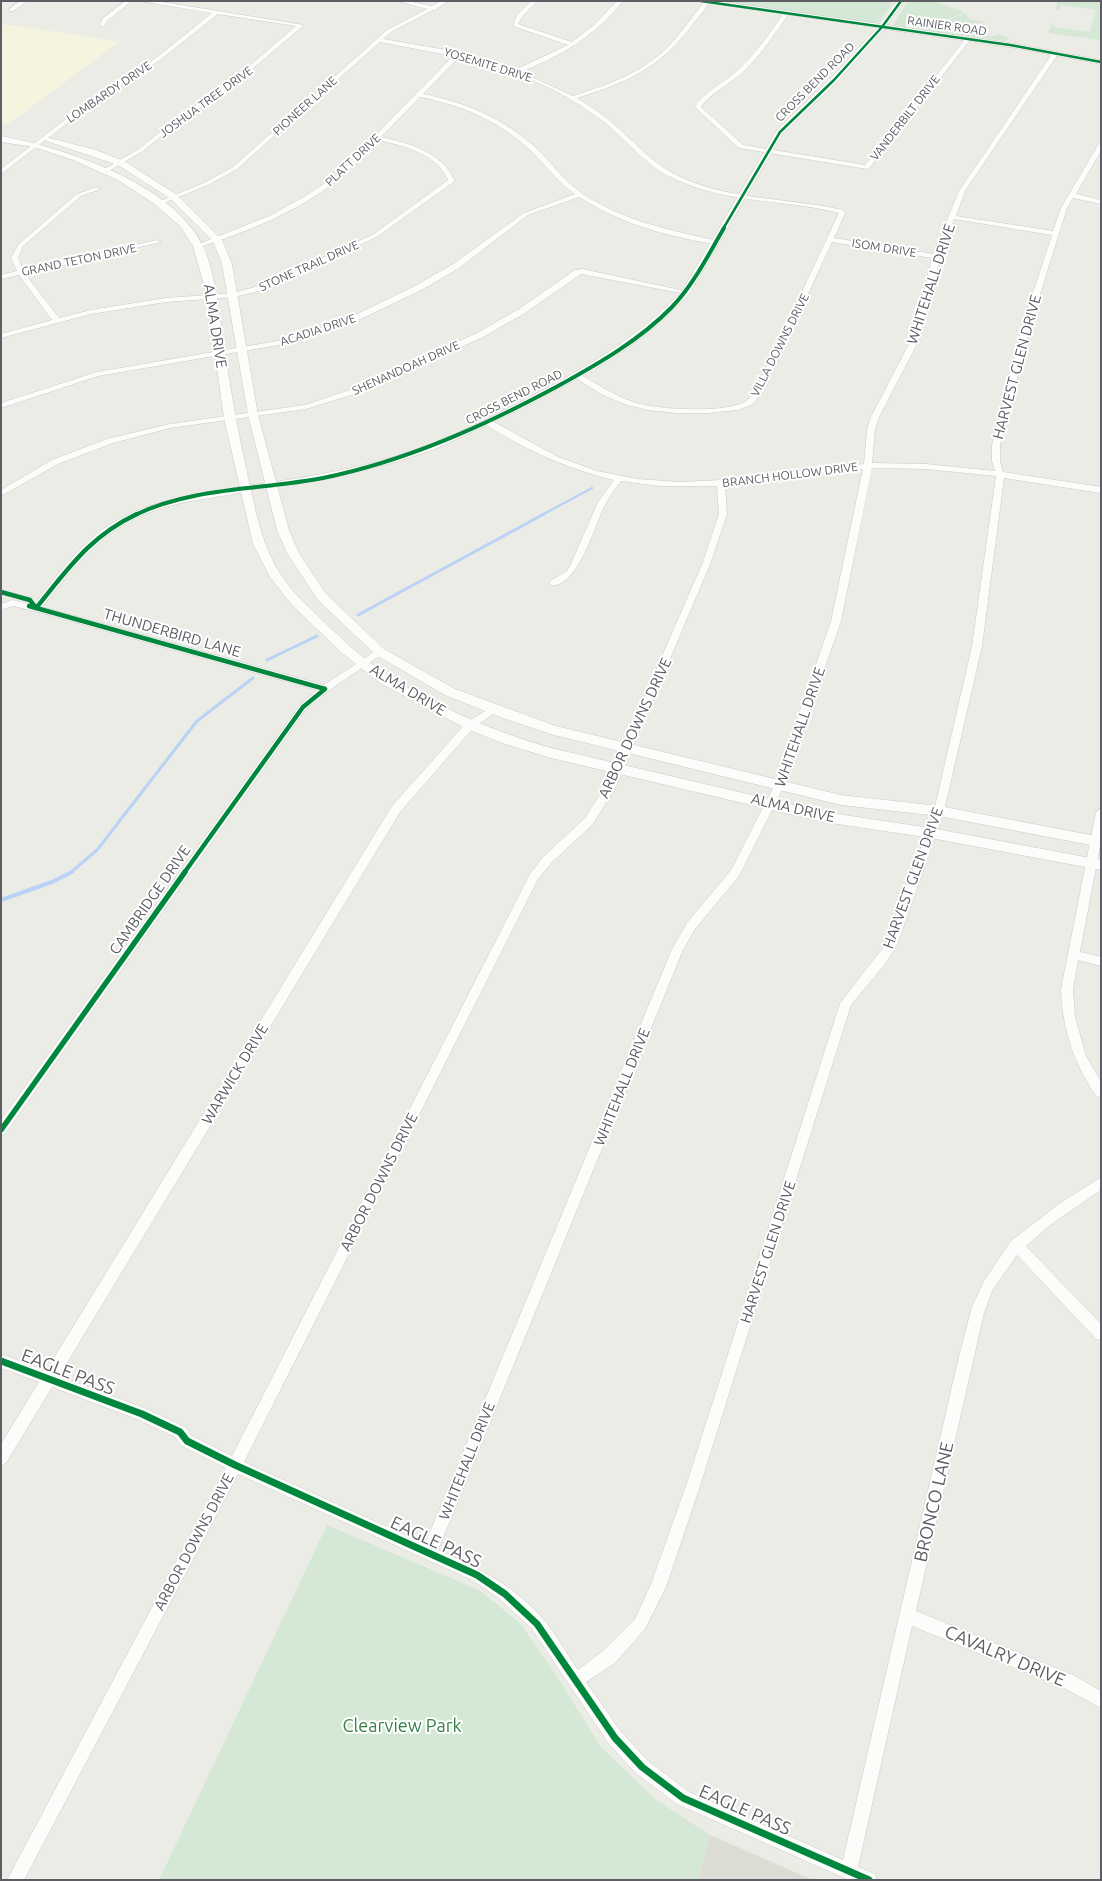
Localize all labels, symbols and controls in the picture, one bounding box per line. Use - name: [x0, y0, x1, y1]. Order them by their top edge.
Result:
- street label: RAINIER ROAD: [906, 13, 988, 39]
- street label: CROSS BEND ROAD: [772, 39, 858, 125]
- street label: YOSEMITE DRIVE: [442, 45, 534, 85]
- street label: LOMBARDY DRIVE: [64, 58, 154, 126]
- street label: JOSHUA TREE DRIVE: [156, 63, 256, 141]
- street label: VANDERBILT DRIVE: [867, 72, 943, 164]
- street label: PIONEER LANE: [270, 73, 340, 139]
- street label: PLATT DRIVE: [322, 131, 384, 189]
- street label: WHITEHALL DRIVE: [903, 222, 959, 346]
- street label: ISOM DRIVE: [851, 236, 917, 260]
- street label: STONE TRAIL DRIVE: [257, 238, 361, 294]
- street label: GRAND TETON DRIVE: [20, 241, 138, 279]
- street label: ALMA DRIVE: [199, 282, 231, 370]
- street label: VILLA DOWNS DRIVE: [748, 291, 812, 399]
- street label: HARVEST GLEN DRIVE: [989, 293, 1045, 441]
- street label: ACADIA DRIVE: [278, 311, 358, 349]
- street label: SHENANDOAH DRIVE: [350, 338, 462, 398]
- street label: CROSS BEND ROAD: [463, 366, 565, 428]
- street label: BRANCH HOLLOW DRIVE: [721, 460, 859, 490]
- street label: THUNDERBIRD LANE: [101, 605, 243, 661]
- street label: ARBOR DOWNS DRIVE: [595, 655, 675, 801]
- street label: ALMA DRIVE: [367, 660, 449, 720]
- street label: WHITEHALL DRIVE: [771, 665, 829, 789]
- street label: ALMA DRIVE: [749, 790, 837, 826]
- street label: HARVEST GLEN DRIVE: [879, 805, 947, 951]
- street label: CAMBRIDGE DRIVE: [106, 842, 194, 958]
- street label: WARWICK DRIVE: [198, 1021, 272, 1127]
- street label: WHITEHALL DRIVE: [590, 1025, 654, 1149]
- street label: ARBOR DOWNS DRIVE: [336, 1110, 422, 1254]
- street label: HARVEST GLEN DRIVE: [736, 1178, 800, 1326]
- street label: EAGLE PASS: [18, 1344, 118, 1400]
- street label: WHITEHALL DRIVE: [435, 1399, 499, 1523]
- street label: BRONCO LANE: [910, 1440, 958, 1564]
- street label: ARBOR DOWNS DRIVE: [150, 1470, 238, 1614]
- street label: EAGLE PASS: [387, 1511, 485, 1573]
- street label: CAVALRY DRIVE: [941, 1621, 1069, 1691]
- park label: Clearview Park: [342, 1715, 462, 1737]
- street label: EAGLE PASS: [696, 1780, 794, 1840]

